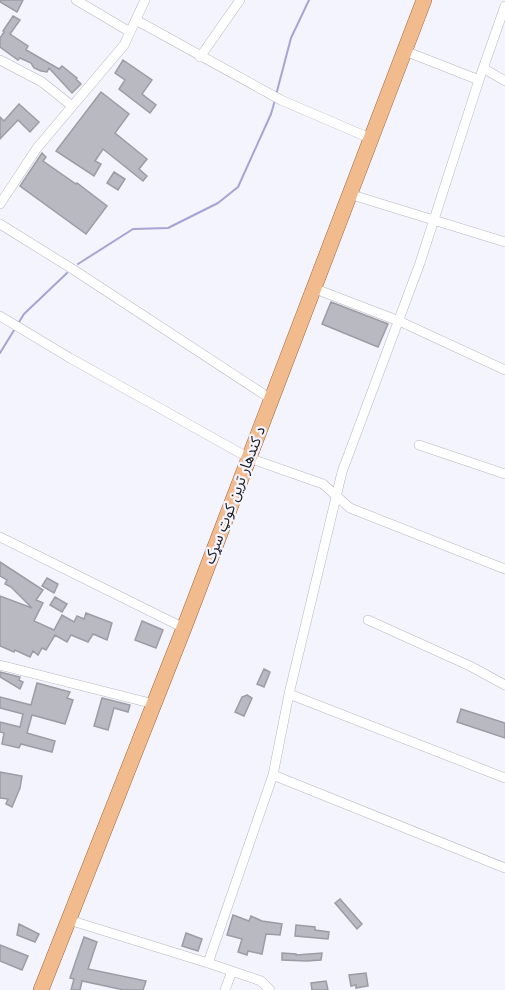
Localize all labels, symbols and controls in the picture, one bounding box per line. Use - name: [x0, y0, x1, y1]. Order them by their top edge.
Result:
- street label: د کندهار ترين کوټ سړک: [199, 423, 269, 567]

